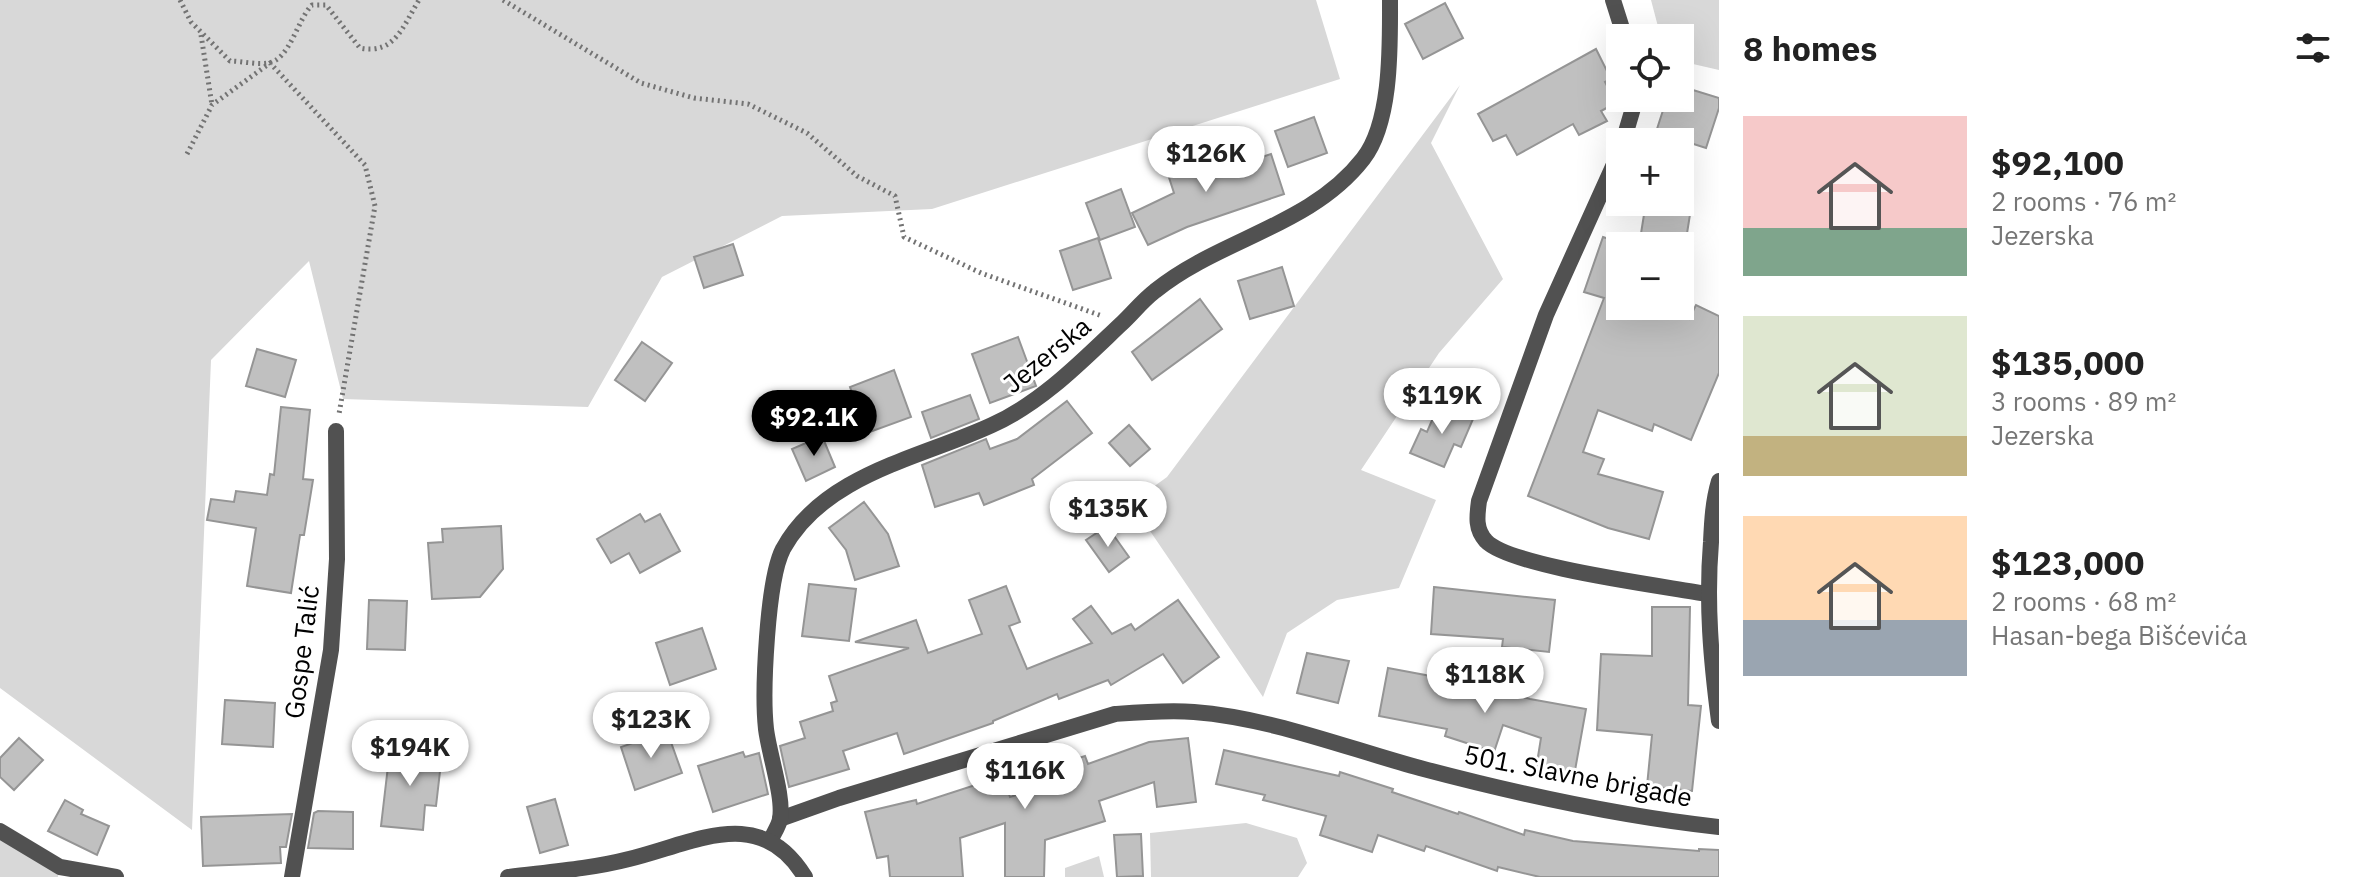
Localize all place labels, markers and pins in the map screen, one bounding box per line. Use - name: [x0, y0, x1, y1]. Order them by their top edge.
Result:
- pin: $126K: [1150, 126, 1262, 194]
- pin: $119K: [1386, 368, 1498, 436]
- pin: $92.1K: [749, 390, 879, 458]
- pin: $135K: [1052, 481, 1164, 549]
- pin: $118K: [1429, 647, 1541, 715]
- pin: $123K: [595, 692, 707, 760]
- pin: $194K: [354, 720, 466, 788]
- pin: $116K: [969, 743, 1081, 811]

